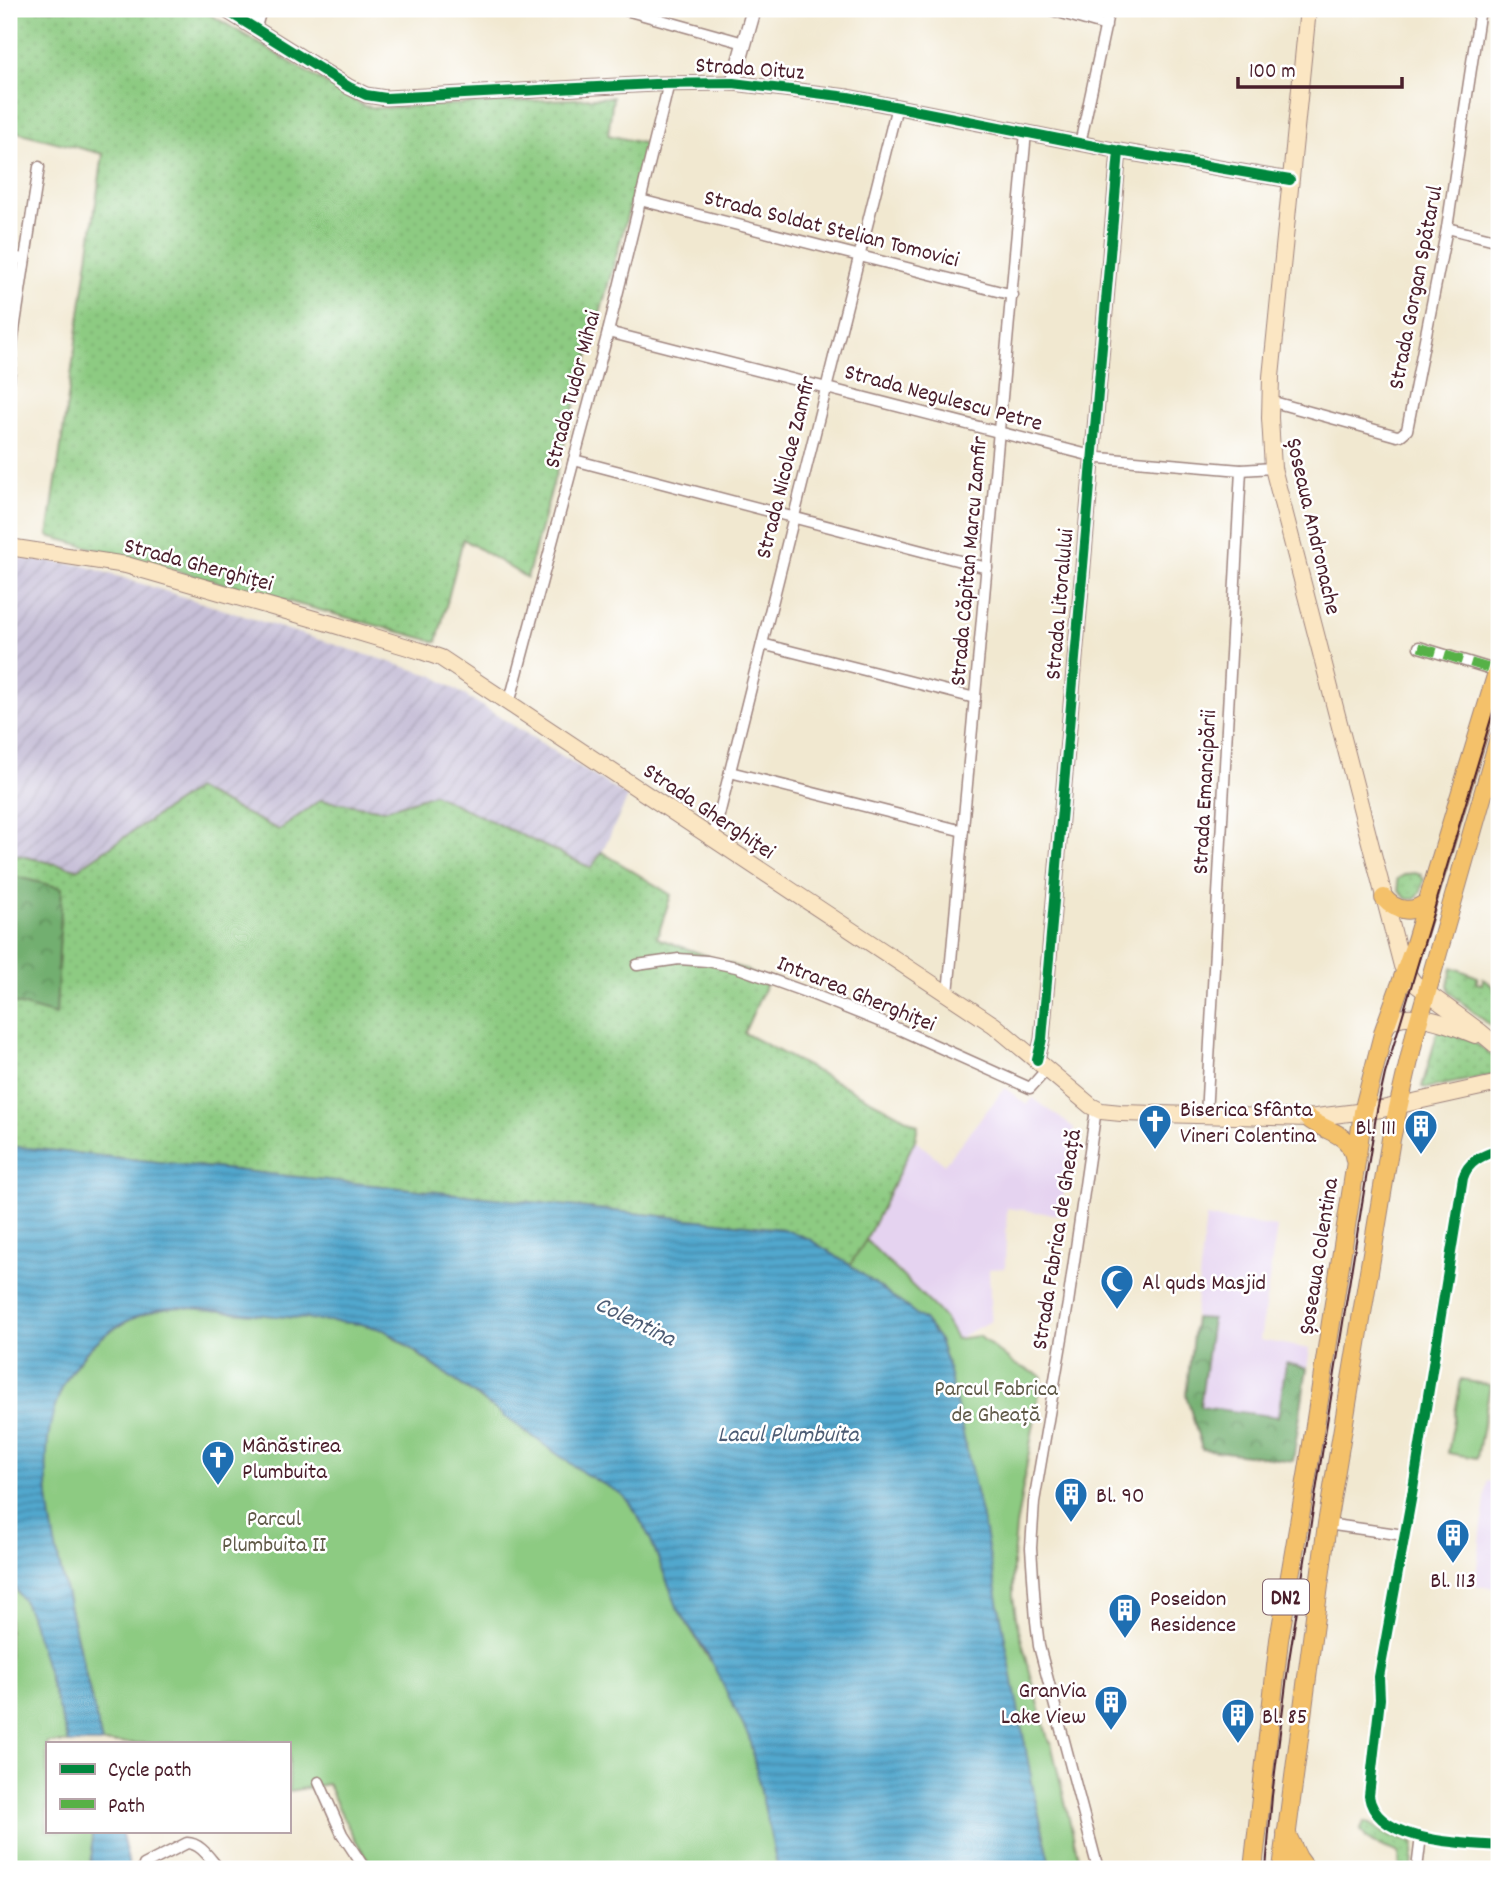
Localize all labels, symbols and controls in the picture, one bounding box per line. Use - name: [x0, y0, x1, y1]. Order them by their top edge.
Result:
- scale bar: [1238, 46, 1403, 90]
- street label: Strada Oituz: [694, 50, 806, 91]
- text: 100 m: [1249, 58, 1296, 88]
- street label: Strada Gorgan Spătarul: [1381, 182, 1454, 393]
- street label: Strada Soldat Stelian Tomovici: [700, 183, 962, 278]
- street label: Strada Tudor Mihai: [537, 307, 611, 472]
- street label: Strada Negulescu Petre: [840, 357, 1046, 442]
- street label: Strada Nicolae Zamfir: [749, 372, 826, 563]
- street label: Strada Căpitan Marcu Zamfir: [943, 435, 998, 688]
- street label: Șoseaua Andronache: [1275, 435, 1348, 618]
- street label: Strada Litoralului: [1038, 527, 1085, 681]
- street label: Strada Gherghiței: [120, 531, 276, 602]
- street label: Strada Emancipării: [1186, 709, 1227, 875]
- street label: Strada Gherghiței: [635, 756, 781, 869]
- street label: Intrarea Gherghiței: [771, 948, 940, 1042]
- place label: Biserica Sfânta Vineri Colentina: [1180, 1095, 1317, 1154]
- church icon: Biserica Sfânta Vineri Colentina: [1136, 1102, 1174, 1151]
- building icon: Bl. 111: [1402, 1107, 1440, 1156]
- place label: Bl. 111: [1355, 1113, 1396, 1146]
- street label: Strada Fabrica de Gheață: [1025, 1126, 1092, 1352]
- street label: Șoseaua Colentina: [1292, 1175, 1349, 1337]
- mosque icon: Al quds Masjid: [1098, 1262, 1136, 1311]
- place label: Al quds Masjid: [1142, 1268, 1266, 1301]
- water label: Colentina: [589, 1289, 682, 1357]
- park label: Parcul Fabrica de Gheață: [934, 1374, 1059, 1433]
- water label: Lacul Plumbuita: [718, 1419, 860, 1453]
- place label: Mânăstirea Plumbuita: [242, 1431, 342, 1490]
- church icon: Mânăstirea Plumbuita: [199, 1438, 237, 1487]
- building icon: Bl. 90: [1052, 1475, 1090, 1524]
- place label: Bl. 90: [1096, 1481, 1145, 1514]
- park label: Parcul Plumbuita II: [222, 1504, 326, 1563]
- building icon: Bl. 113: [1434, 1516, 1472, 1565]
- place label: Bl. 113: [1430, 1566, 1476, 1599]
- road number: DN2: [1263, 1580, 1309, 1614]
- place label: Poseidon Residence: [1150, 1584, 1236, 1643]
- building icon: Poseidon Residence: [1106, 1591, 1144, 1640]
- place label: GranVia Lake View: [1001, 1676, 1087, 1735]
- building icon: GranVia Lake View: [1092, 1683, 1130, 1732]
- building icon: Bl. 85: [1219, 1696, 1257, 1745]
- place label: Bl. 85: [1262, 1702, 1307, 1735]
- legend: [46, 1742, 290, 1832]
- text: Cycle path: [108, 1757, 191, 1787]
- text: Path: [108, 1793, 145, 1823]

